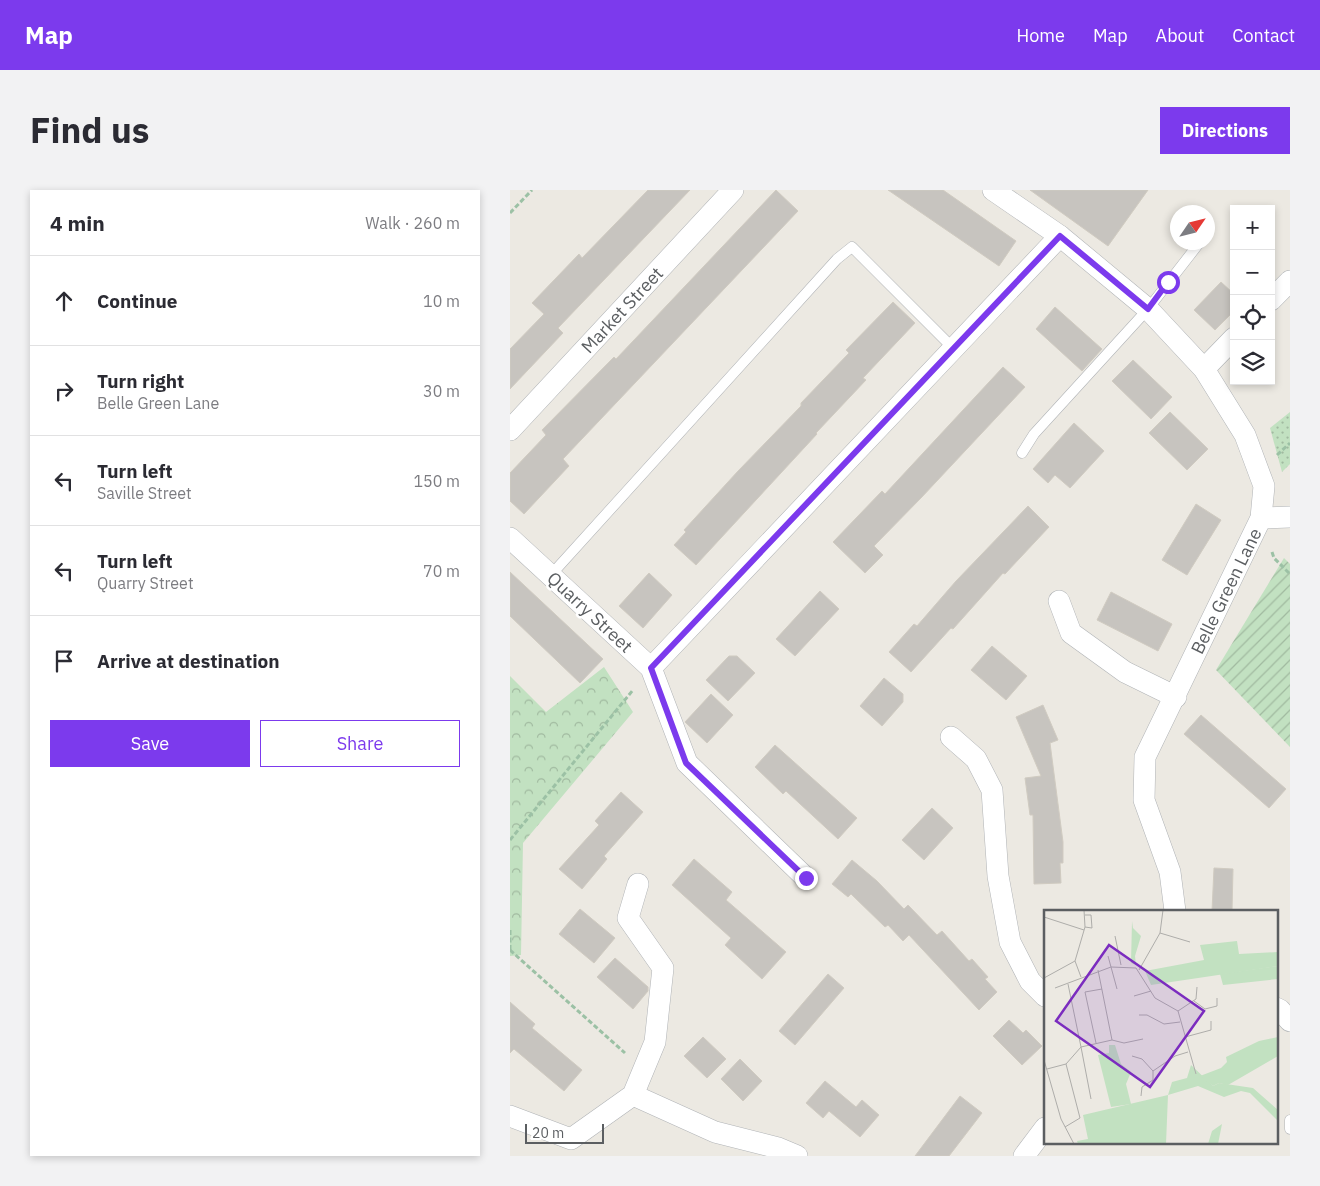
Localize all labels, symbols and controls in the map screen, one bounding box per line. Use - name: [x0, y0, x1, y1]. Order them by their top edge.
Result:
- text: Map: [25, 19, 73, 51]
- text: Home: [1017, 24, 1065, 47]
- text: Map: [1093, 24, 1128, 47]
- text: About: [1156, 24, 1204, 47]
- text: Contact: [1232, 24, 1295, 47]
- text: Find us: [30, 107, 149, 153]
- button: Directions: [1160, 107, 1290, 154]
- north arrow: [1170, 205, 1215, 250]
- map controls: [1230, 205, 1275, 385]
- button: +: [1230, 205, 1275, 250]
- text: 4 min: [50, 209, 105, 237]
- text: Walk · 260 m: [365, 213, 460, 233]
- button: −: [1230, 250, 1275, 295]
- street label: Market Street: [576, 262, 668, 358]
- route start: [1157, 271, 1180, 294]
- icon: ahead: [50, 287, 78, 315]
- text: Continue: [97, 289, 177, 313]
- text: 10 m: [423, 291, 460, 311]
- button: locate: [1230, 295, 1275, 340]
- button: layers: [1230, 340, 1275, 385]
- text: Turn right: [97, 369, 184, 393]
- icon: right: [50, 377, 78, 405]
- text: 30 m: [423, 381, 460, 401]
- text: Belle Green Lane: [97, 393, 219, 413]
- text: Turn left: [97, 459, 173, 483]
- icon: left: [50, 467, 78, 495]
- text: 150 m: [413, 471, 460, 491]
- text: Saville Street: [97, 483, 192, 503]
- street label: Belle Green Lane: [1186, 524, 1267, 658]
- text: Turn left: [97, 549, 173, 573]
- icon: left: [50, 557, 78, 585]
- text: 70 m: [423, 561, 460, 581]
- street label: Quarry Street: [542, 567, 638, 657]
- text: Quarry Street: [97, 573, 194, 593]
- icon: arrive: [50, 647, 78, 675]
- text: Arrive at destination: [97, 649, 280, 673]
- button: Save: [50, 720, 250, 767]
- button: Share: [260, 720, 460, 767]
- route end: [795, 867, 818, 890]
- inset map: [1044, 910, 1278, 1144]
- scale bar: [525, 1121, 604, 1144]
- text: 20 m: [532, 1124, 564, 1142]

